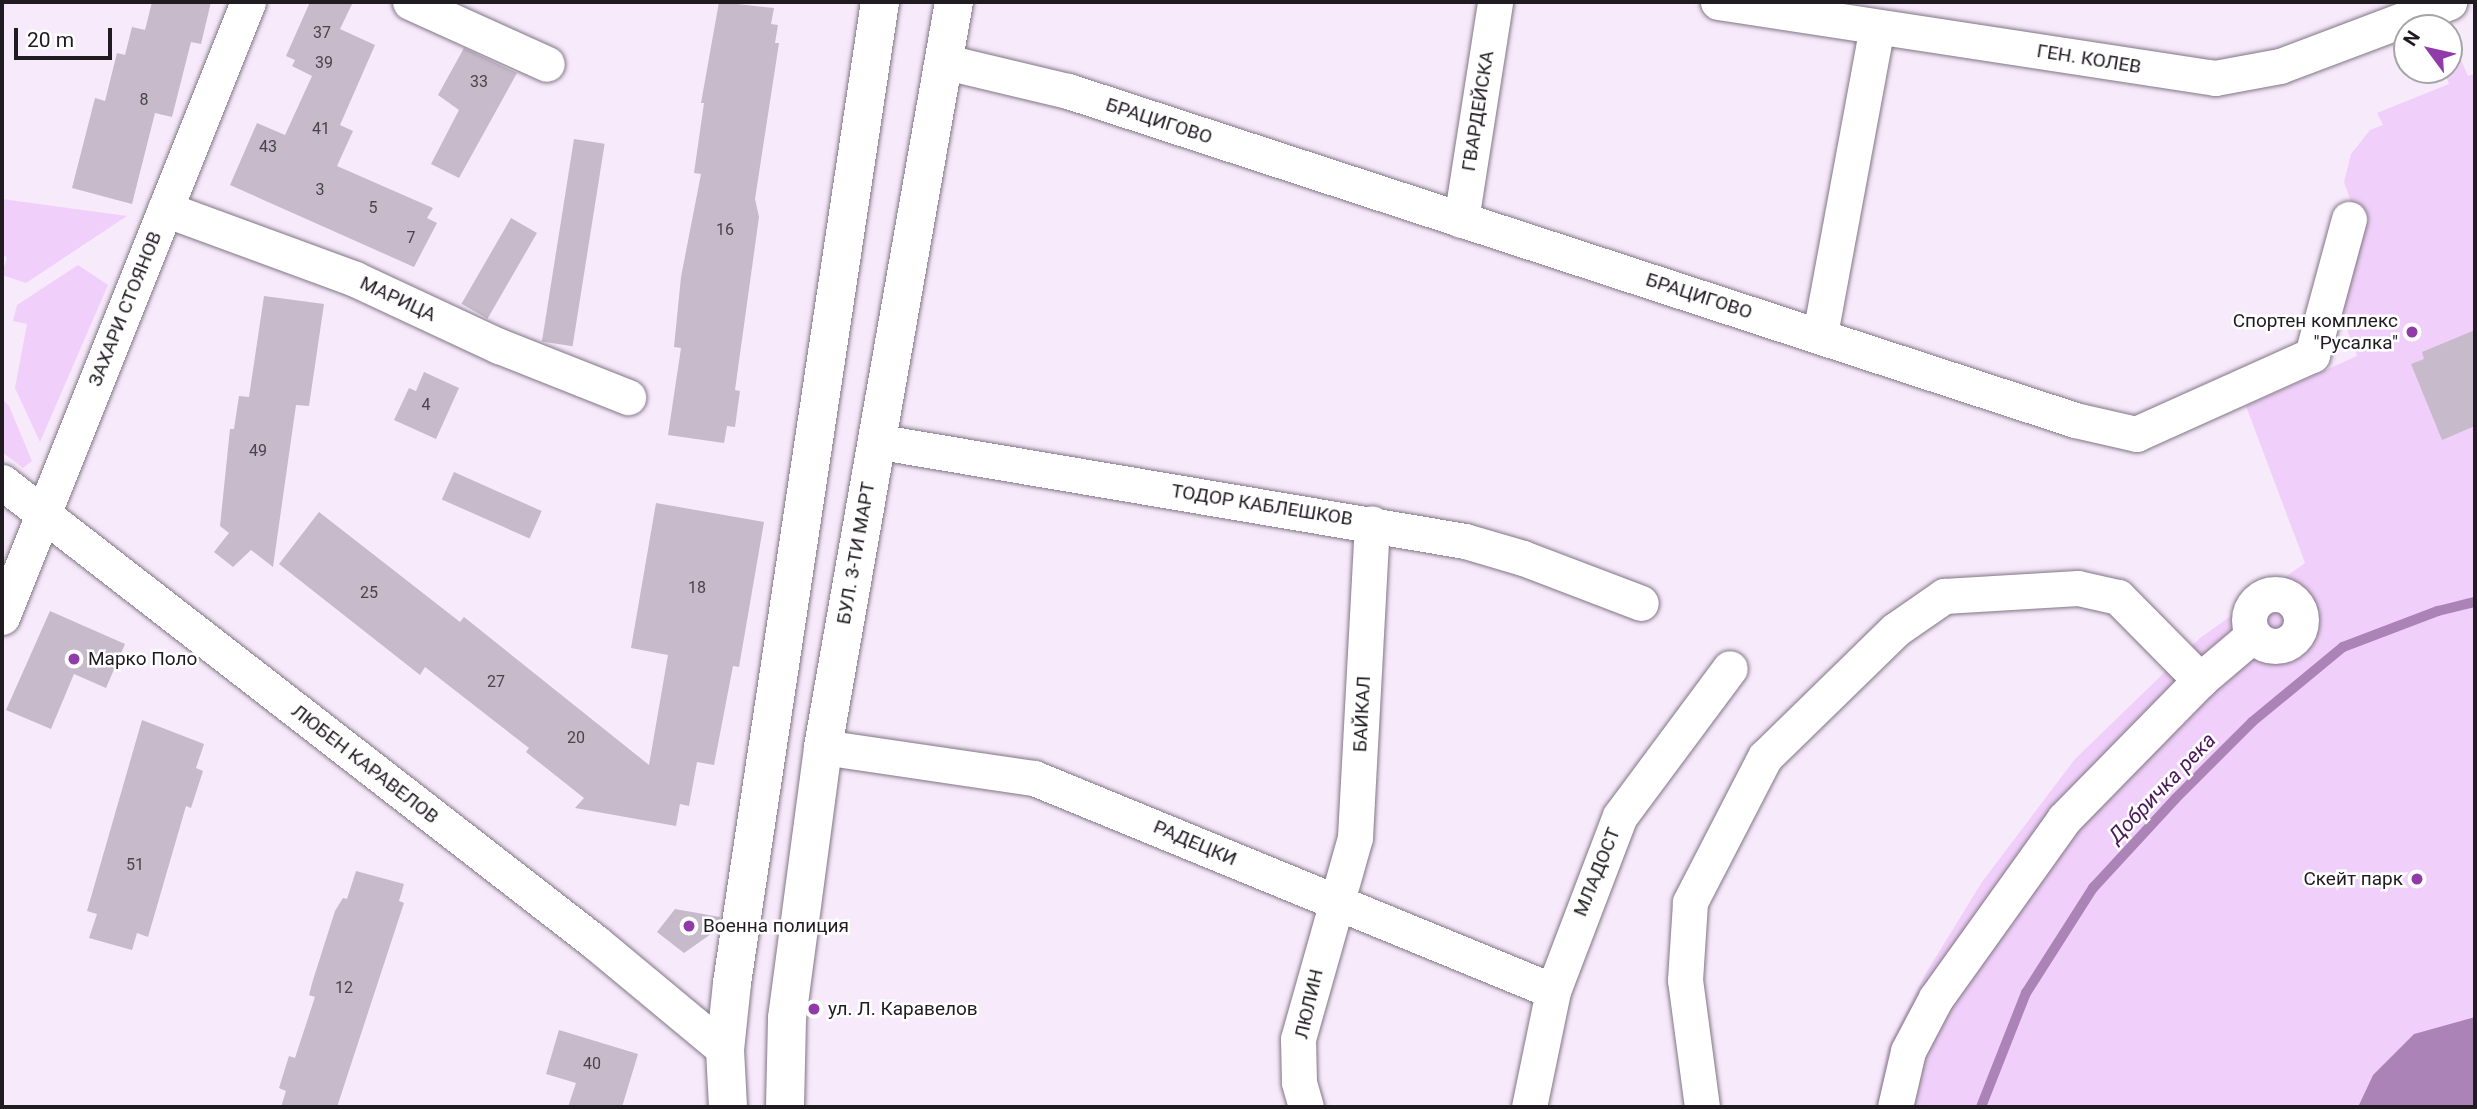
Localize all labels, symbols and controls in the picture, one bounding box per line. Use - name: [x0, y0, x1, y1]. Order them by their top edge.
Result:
- scale bar: [18, 14, 116, 58]
- north arrow: [2393, 14, 2463, 84]
- house number: 37: [313, 23, 331, 43]
- text: N: [2398, 26, 2425, 50]
- text: 20 m: [27, 28, 74, 52]
- street label: ГЕН. КОЛЕВ: [2035, 39, 2143, 79]
- street label: ГВАРДЕЙСКА: [1457, 49, 1499, 173]
- house number: 39: [315, 53, 333, 73]
- house number: 33: [470, 72, 488, 92]
- house number: 8: [140, 90, 148, 110]
- street label: БРАЦИГОВО: [1103, 93, 1215, 149]
- house number: 41: [312, 119, 330, 139]
- house number: 43: [259, 137, 277, 157]
- house number: 3: [316, 180, 324, 200]
- house number: 5: [369, 198, 377, 218]
- house number: 16: [716, 220, 734, 240]
- street label: ЗАХАРИ СТОЯНОВ: [84, 228, 166, 390]
- house number: 7: [407, 228, 415, 248]
- street label: БРАЦИГОВО: [1643, 268, 1755, 324]
- street label: МАРИЦА: [356, 272, 440, 326]
- place label: Спортен комплекс "Русалка": [2233, 310, 2398, 354]
- marker: Спортен комплекс "Русалка": [2404, 324, 2420, 340]
- house number: 4: [422, 395, 430, 415]
- house number: 49: [249, 441, 267, 461]
- street label: ТОДОР КАБЛЕШКОВ: [1170, 479, 1354, 531]
- street label: БУЛ. 3-ТИ МАРТ: [832, 480, 880, 626]
- house number: 18: [688, 578, 706, 598]
- house number: 25: [360, 583, 378, 603]
- place label: Марко Поло: [88, 648, 197, 670]
- marker: Марко Поло: [66, 651, 82, 667]
- house number: 27: [487, 672, 505, 692]
- street label: БАЙКАЛ: [1349, 675, 1375, 753]
- street label: ЛЮБЕН КАРАВЕЛОВ: [287, 700, 443, 828]
- water label: Добричка река: [2103, 727, 2221, 849]
- house number: 20: [567, 728, 585, 748]
- street label: РАДЕЦКИ: [1150, 815, 1240, 871]
- street label: МЛАДОСТ: [1569, 824, 1625, 920]
- house number: 51: [126, 855, 144, 875]
- place label: Скейт парк: [2303, 868, 2403, 890]
- marker: Скейт парк: [2409, 871, 2425, 887]
- place label: Военна полиция: [703, 915, 849, 937]
- marker: Военна полиция: [681, 918, 697, 934]
- street label: ЛЮЛИН: [1290, 967, 1328, 1041]
- house number: 12: [335, 978, 353, 998]
- place label: ул. Л. Каравелов: [828, 998, 978, 1020]
- marker: ул. Л. Каравелов: [806, 1001, 822, 1017]
- house number: 40: [583, 1054, 601, 1074]

